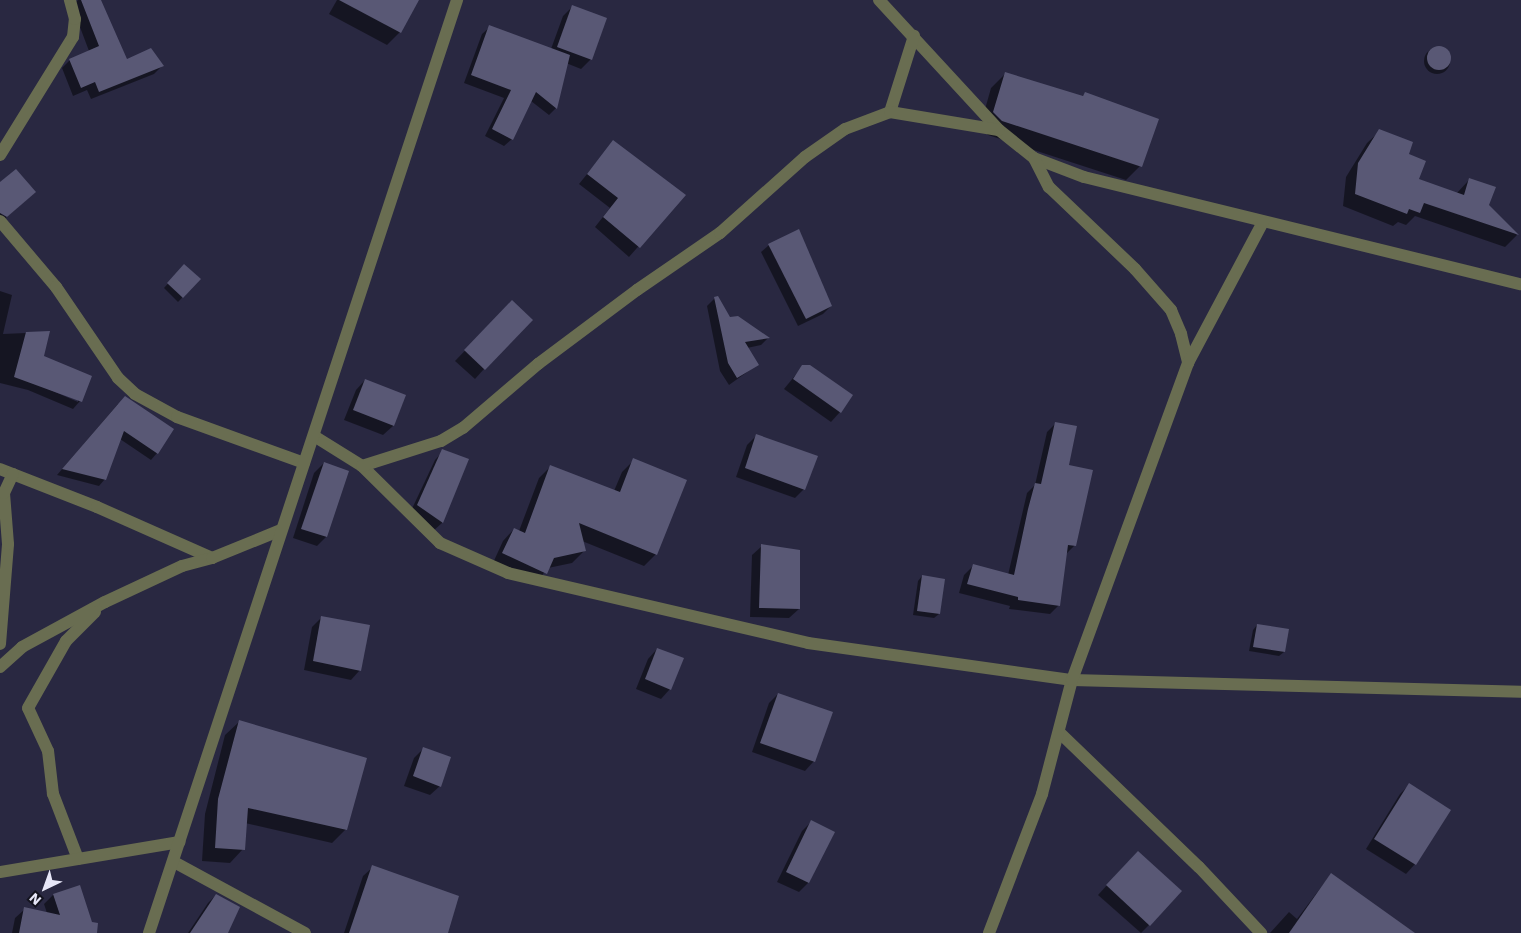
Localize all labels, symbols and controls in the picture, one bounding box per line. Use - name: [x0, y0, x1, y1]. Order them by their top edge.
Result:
- north arrow: [20, 863, 70, 913]
- text: N: [26, 890, 44, 909]

